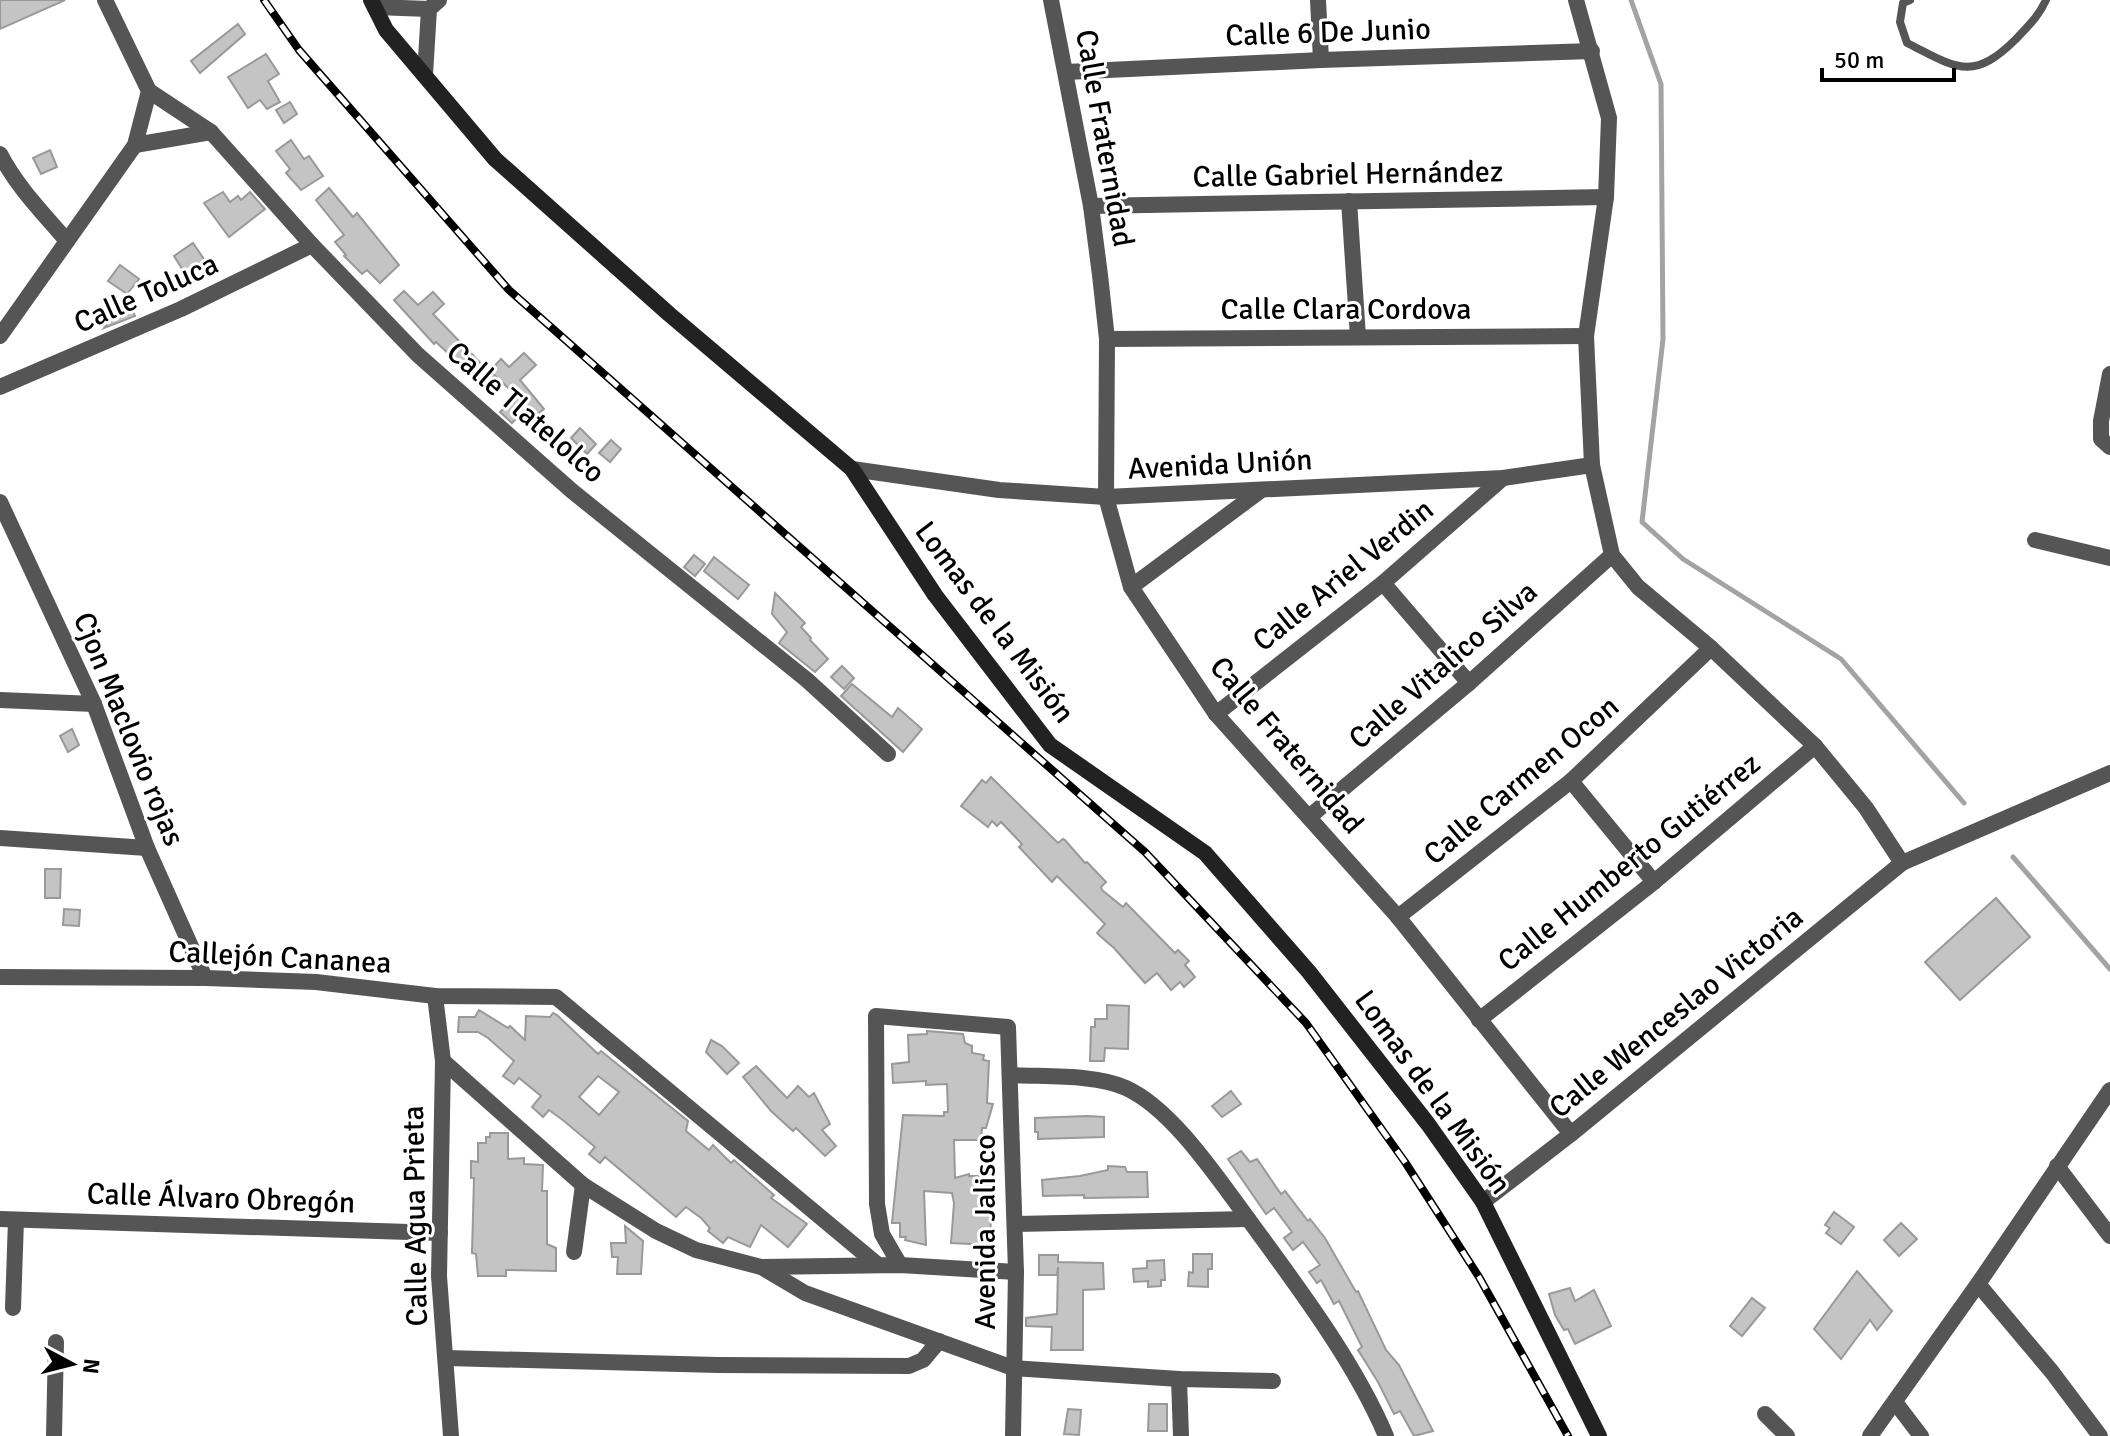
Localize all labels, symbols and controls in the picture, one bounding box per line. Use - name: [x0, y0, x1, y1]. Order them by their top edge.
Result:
- street label: Calle 6 De Junio: [1225, 10, 1431, 55]
- street label: Calle Fraternidad: [1067, 27, 1142, 250]
- scale bar: [1822, 32, 1954, 82]
- text: 50 m: [1834, 45, 1884, 75]
- street label: Calle Gabriel Hernández: [1192, 153, 1504, 196]
- street label: Calle Toluca: [68, 245, 224, 342]
- street label: Calle Clara Cordova: [1221, 291, 1471, 328]
- street label: Calle Tlatelolco: [439, 334, 612, 491]
- street label: Avenida Unión: [1127, 441, 1313, 488]
- street label: Calle Ariel Verdin: [1245, 491, 1441, 660]
- street label: Lomas de la Misión: [907, 514, 1083, 731]
- street label: Calle Vitalico Silva: [1341, 573, 1545, 757]
- street label: Cjon Maclovio rojas: [65, 607, 192, 851]
- street label: Calle Fraternidad: [1202, 649, 1372, 842]
- street label: Calle Carmen Ocon: [1416, 688, 1626, 873]
- street label: Calle Humberto Gutiérrez: [1491, 745, 1768, 980]
- street label: Calle Wenceslao Victoria: [1542, 899, 1811, 1126]
- street label: Callejón Cananea: [167, 933, 392, 982]
- street label: Lomas de la Misión: [1346, 983, 1519, 1202]
- street label: Calle Agua Prieta: [395, 1105, 436, 1327]
- street label: Avenida Jalisco: [967, 1134, 1004, 1330]
- street label: Calle Álvaro Obregón: [86, 1175, 356, 1222]
- north arrow: [32, 1324, 112, 1404]
- text: N: [77, 1357, 106, 1376]

